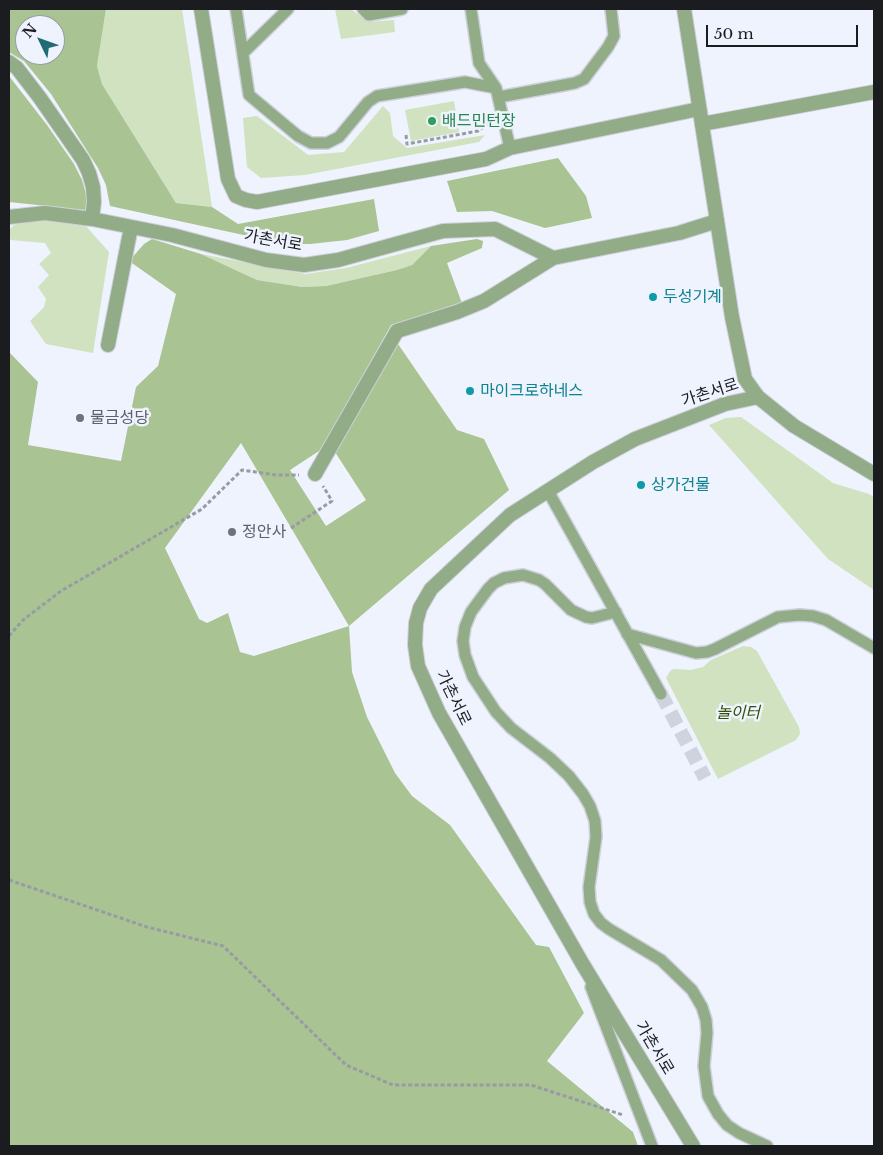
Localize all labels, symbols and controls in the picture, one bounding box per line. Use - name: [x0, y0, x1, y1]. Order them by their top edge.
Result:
- north arrow: [15, 15, 65, 65]
- scale bar: [708, 15, 860, 47]
- text: N: [18, 20, 41, 42]
- text: 50 m: [714, 24, 754, 43]
- place label: 배드민턴장: [442, 111, 516, 131]
- marker: 배드민턴장: [426, 115, 438, 127]
- street label: 가촌서로: [242, 226, 304, 256]
- place label: 두성기계: [663, 287, 722, 307]
- marker: 두성기계: [647, 291, 659, 303]
- street label: 가촌서로: [679, 375, 741, 411]
- place label: 마이크로하네스: [480, 381, 583, 401]
- marker: 마이크로하네스: [464, 385, 476, 397]
- place label: 물금성당: [90, 408, 149, 428]
- marker: 물금성당: [74, 412, 86, 424]
- place label: 상가건물: [651, 475, 710, 495]
- marker: 상가건물: [635, 479, 647, 491]
- place label: 정안사: [242, 522, 286, 542]
- marker: 정안사: [226, 526, 238, 538]
- street label: 가촌서로: [431, 667, 475, 729]
- park label: 놀이터: [716, 703, 760, 723]
- street label: 가촌서로: [631, 1018, 677, 1078]

